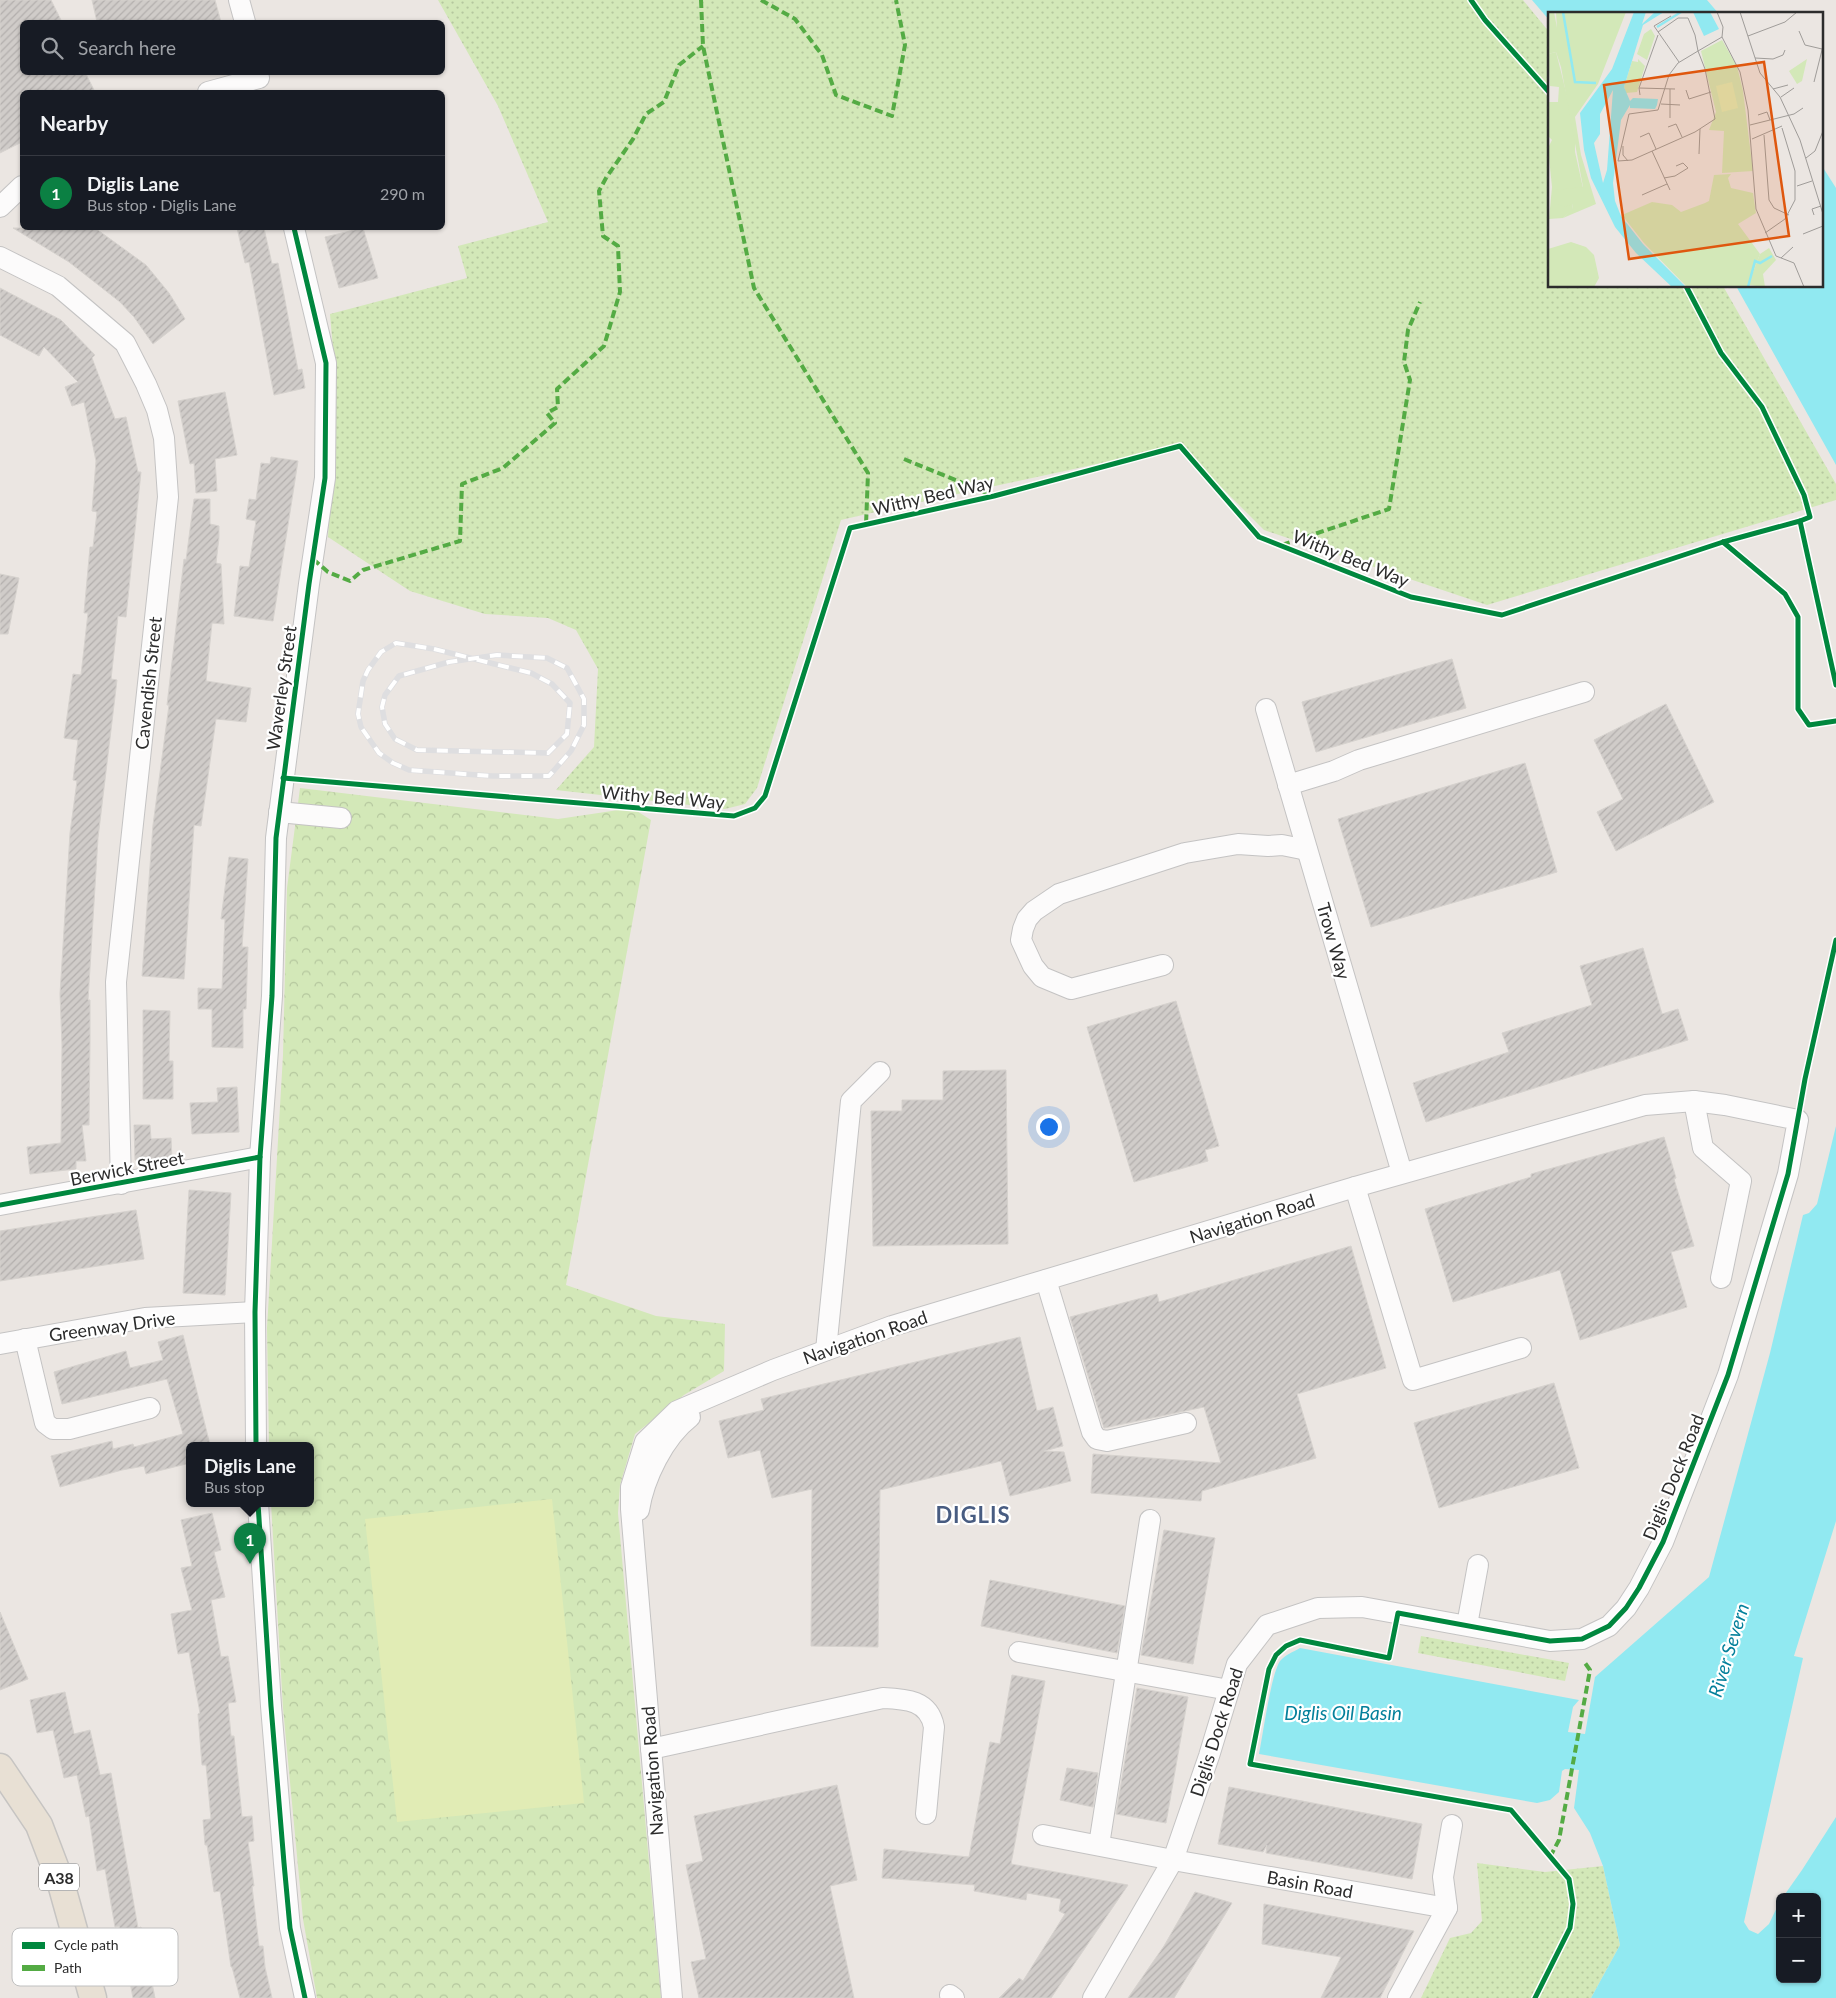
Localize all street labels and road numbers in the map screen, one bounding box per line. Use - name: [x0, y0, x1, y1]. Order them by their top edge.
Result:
- street label: Withy Bed Way: [870, 470, 996, 520]
- street label: Withy Bed Way: [1290, 525, 1413, 592]
- street label: Cavendish Street: [130, 615, 166, 751]
- street label: Waverley Street: [261, 624, 301, 752]
- street label: Withy Bed Way: [600, 781, 726, 813]
- street label: Trow Way: [1313, 900, 1356, 983]
- street label: Berwick Street: [68, 1146, 186, 1190]
- street label: Navigation Road: [1187, 1188, 1317, 1248]
- street label: Navigation Road: [800, 1305, 930, 1369]
- street label: Greenway Drive: [47, 1306, 177, 1346]
- street label: Diglis Dock Road: [1638, 1411, 1708, 1543]
- street label: Diglis Dock Road: [1185, 1665, 1247, 1799]
- street label: Navigation Road: [636, 1705, 668, 1837]
- road number: A38: [39, 1864, 79, 1890]
- street label: Basin Road: [1265, 1866, 1355, 1902]

